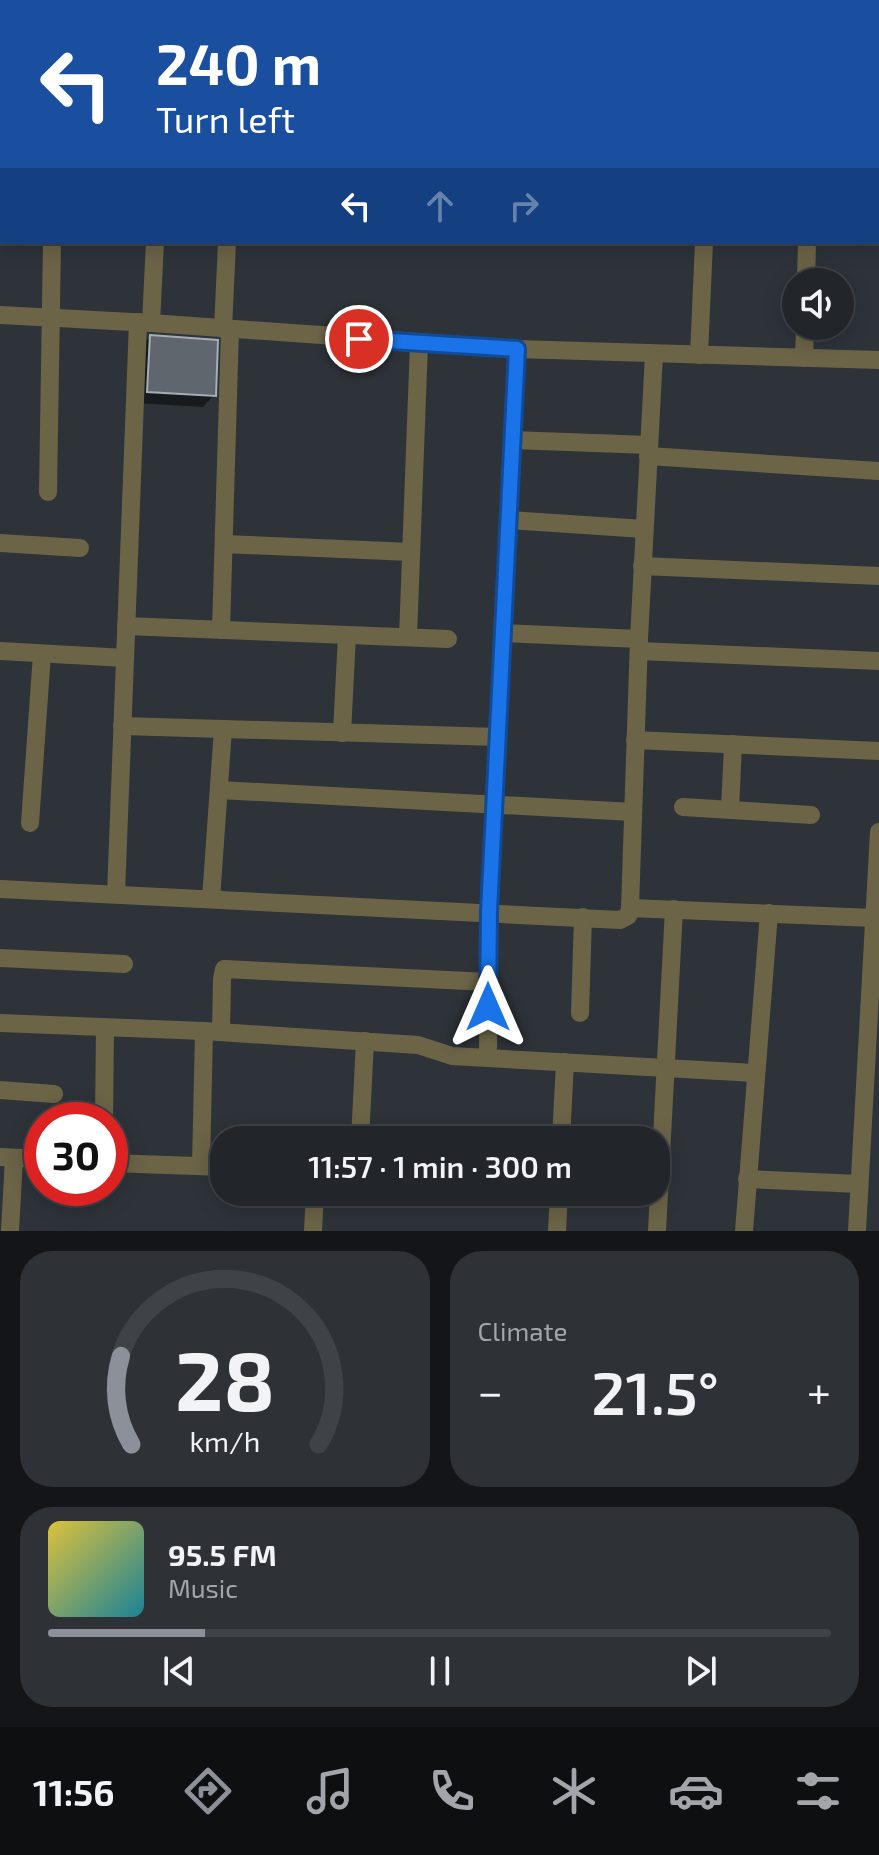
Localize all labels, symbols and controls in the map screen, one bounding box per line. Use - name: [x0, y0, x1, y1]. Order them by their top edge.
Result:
- text: 240 m: [156, 29, 321, 96]
- icon: left: [24, 32, 128, 136]
- text: Turn left: [156, 97, 295, 140]
- icon: left: [334, 184, 378, 228]
- icon: ahead: [418, 184, 462, 228]
- icon: right: [502, 184, 546, 228]
- map controls: [782, 268, 854, 340]
- button: sound: [782, 268, 854, 340]
- pin: [325, 305, 393, 373]
- icon: arrive: [337, 317, 381, 361]
- position arrow: [446, 965, 530, 1049]
- speed limit sign: 30: [24, 1102, 128, 1206]
- text: 11:57 · 1 min · 300 m: [308, 1148, 572, 1184]
- text: Climate: [478, 1315, 567, 1346]
- text: 28: [175, 1328, 275, 1428]
- text: 21.5°: [591, 1355, 719, 1427]
- text: −: [478, 1364, 503, 1417]
- text: +: [807, 1364, 831, 1417]
- text: km/h: [189, 1423, 260, 1458]
- text: 95.5 FM: [168, 1536, 277, 1572]
- text: Music: [168, 1572, 238, 1603]
- icon: previous: [157, 1649, 201, 1693]
- icon: pause: [418, 1649, 462, 1693]
- icon: next: [679, 1649, 723, 1693]
- icon: directions: [180, 1763, 236, 1819]
- icon: music: [302, 1763, 358, 1819]
- icon: phone: [424, 1763, 480, 1819]
- icon: climate: [546, 1763, 602, 1819]
- icon: car: [668, 1763, 724, 1819]
- icon: filters: [790, 1763, 846, 1819]
- text: 11:56: [33, 1770, 114, 1813]

